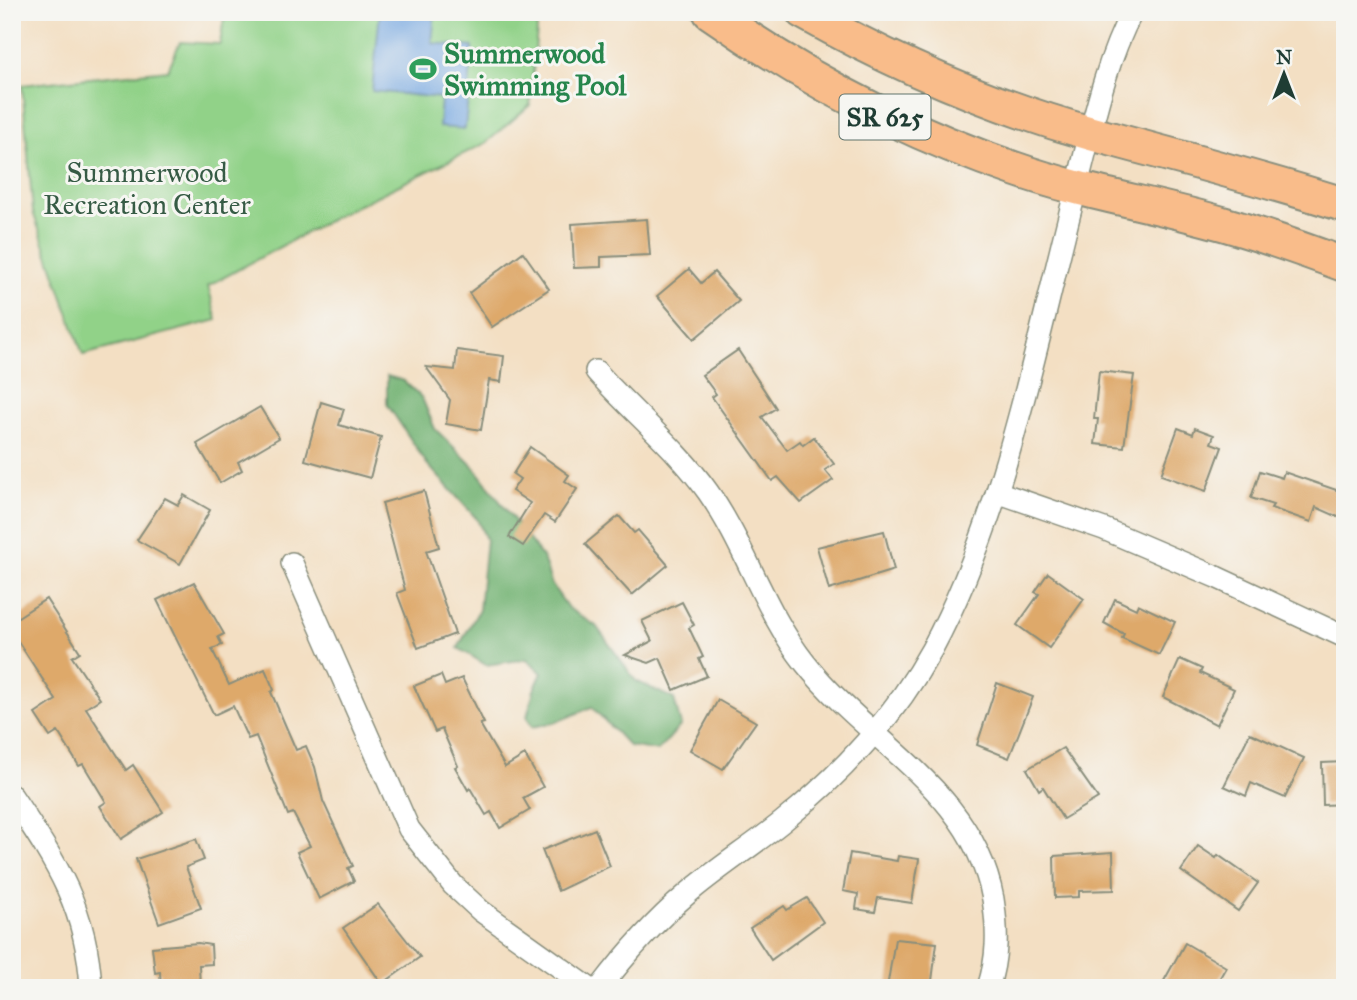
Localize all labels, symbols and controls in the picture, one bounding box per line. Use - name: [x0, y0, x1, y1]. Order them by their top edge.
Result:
- place label: Summerwood Swimming Pool: [444, 36, 627, 103]
- north arrow: [1248, 38, 1318, 108]
- text: N: [1276, 46, 1292, 69]
- sports icon: Summerwood Swimming Pool: [408, 54, 438, 84]
- road number: SR 625: [840, 94, 931, 140]
- park label: Summerwood Recreation Center: [43, 155, 251, 222]

